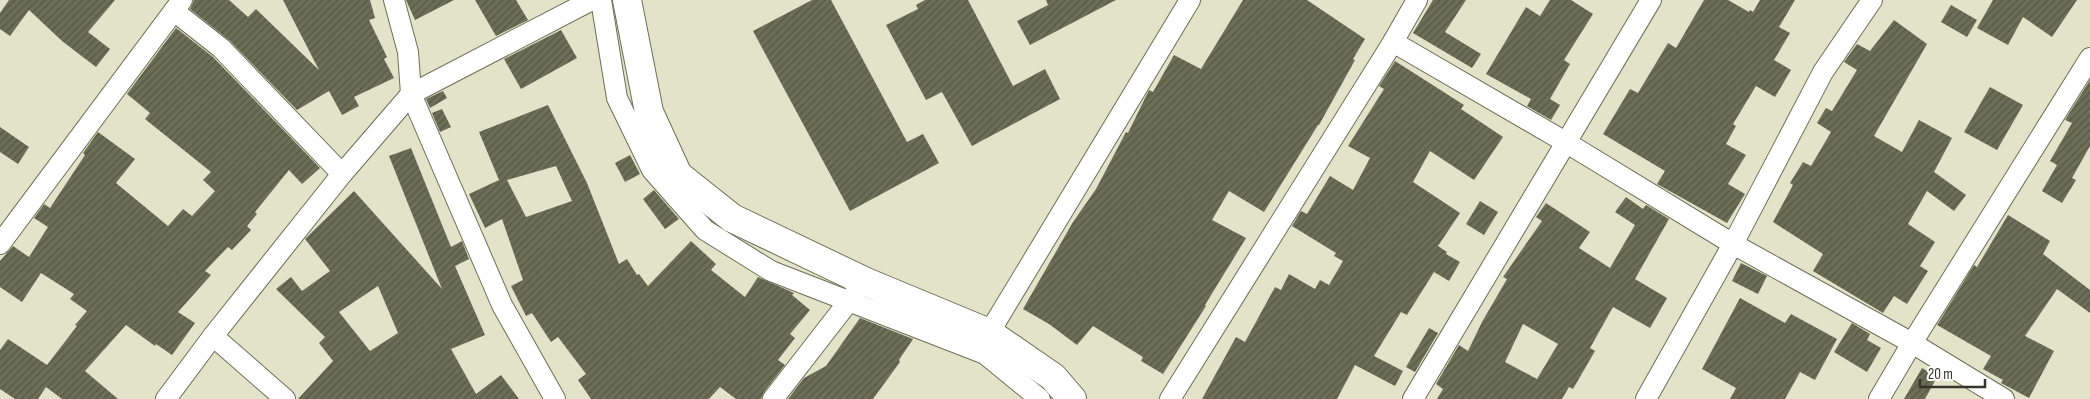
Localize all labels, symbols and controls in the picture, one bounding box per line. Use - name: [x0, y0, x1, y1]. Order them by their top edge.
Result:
- scale bar: [1920, 356, 1985, 388]
- text: 20 m: [1928, 365, 1953, 384]

